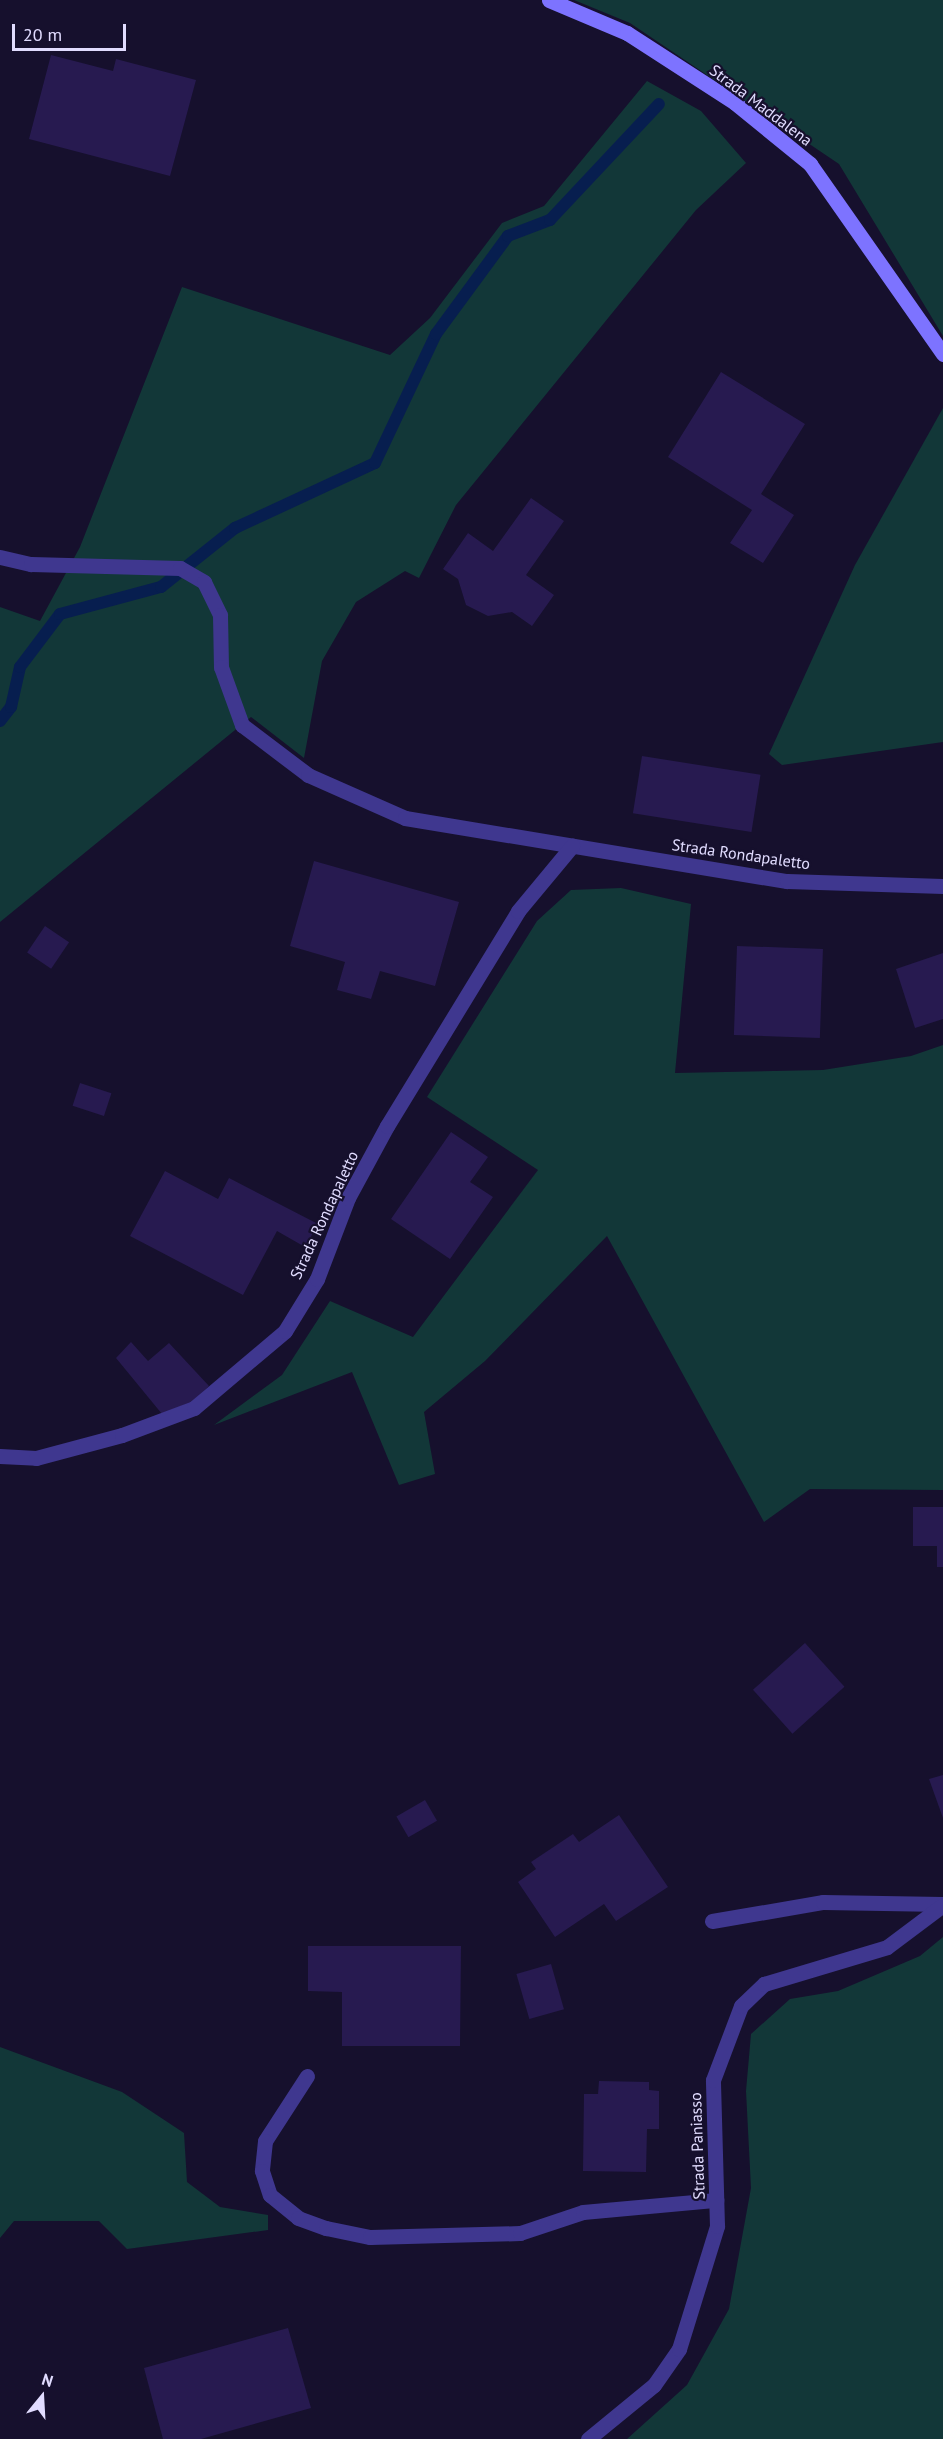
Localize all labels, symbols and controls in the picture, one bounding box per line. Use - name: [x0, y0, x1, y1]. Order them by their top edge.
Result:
- scale bar: [15, 12, 129, 50]
- text: 20 m: [23, 23, 62, 46]
- street label: Strada Maddalena: [706, 60, 816, 150]
- street label: Strada Rondapaletto: [671, 835, 811, 873]
- street label: Strada Rondapaletto: [286, 1148, 362, 1282]
- street label: Strada Paniasso: [686, 2092, 708, 2200]
- north arrow: [12, 2367, 72, 2427]
- text: N: [39, 2369, 56, 2391]

